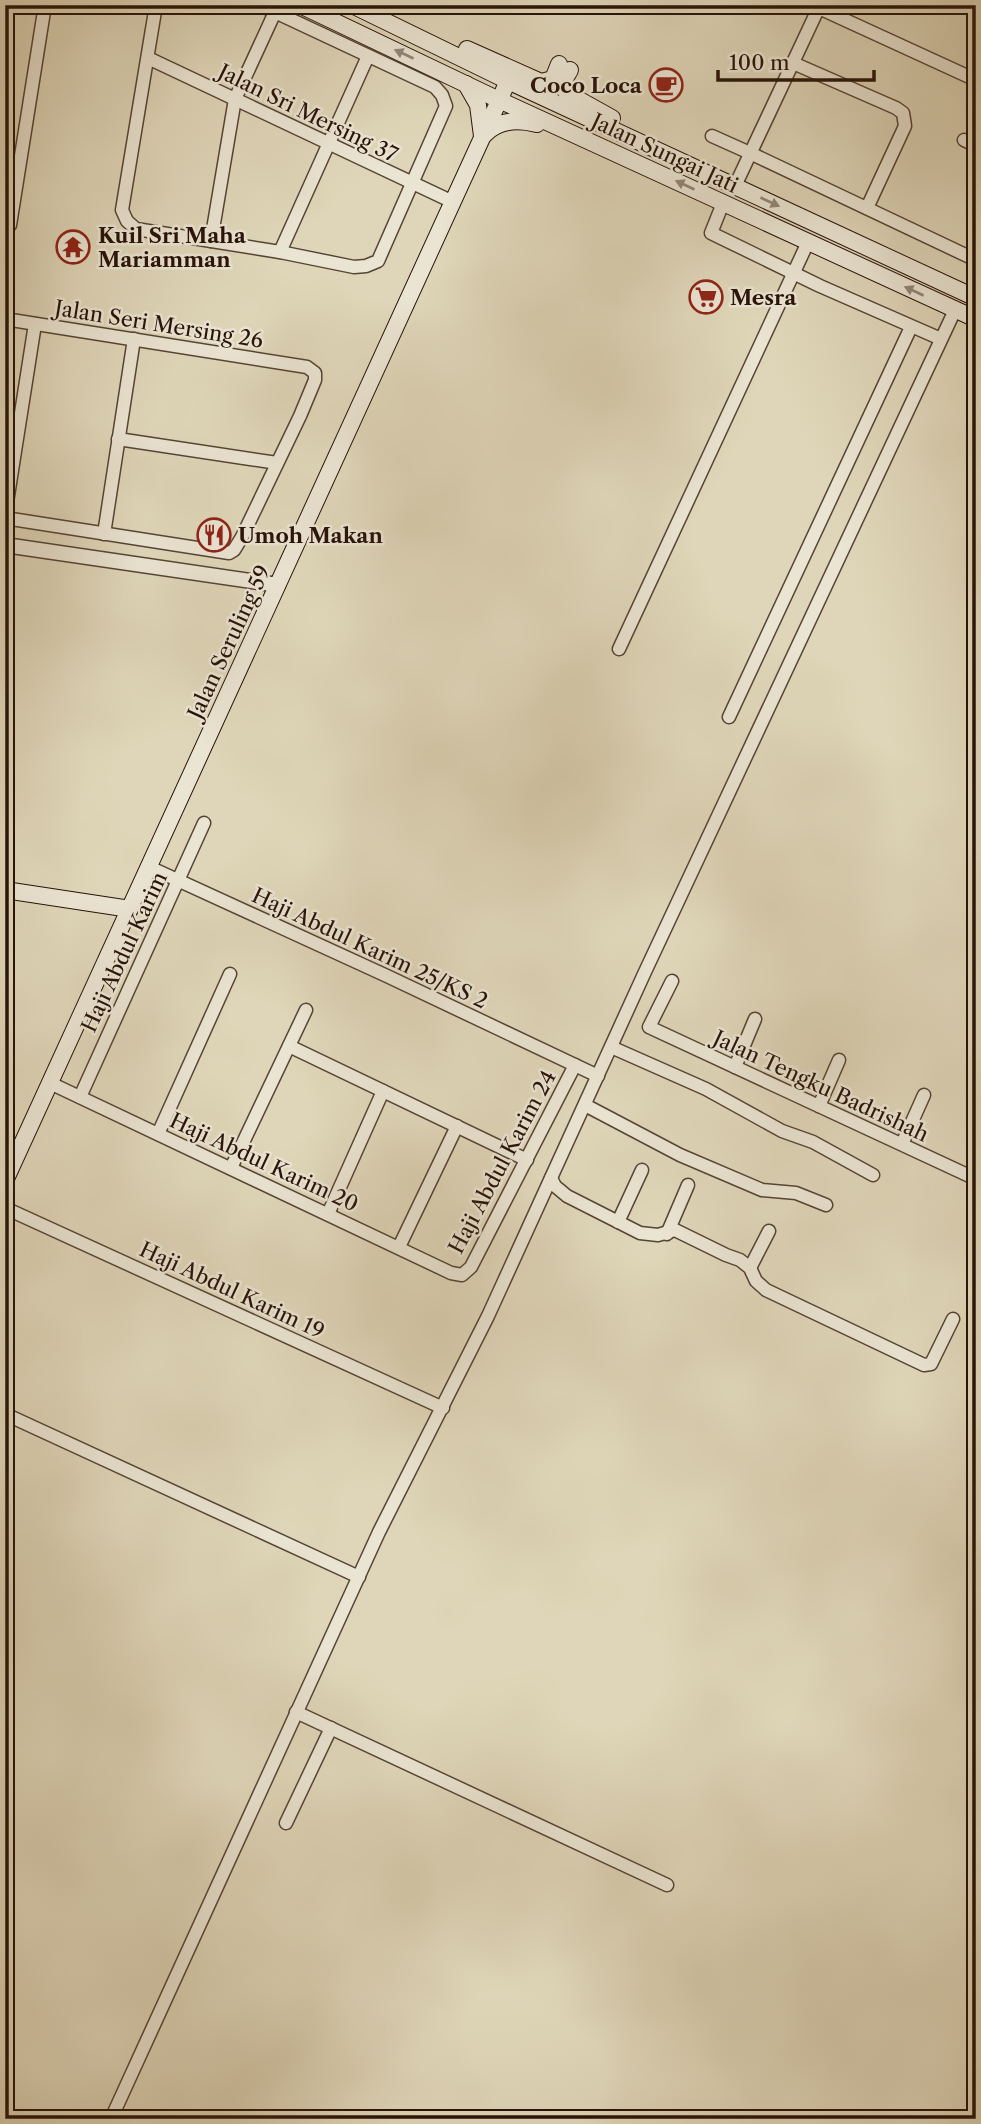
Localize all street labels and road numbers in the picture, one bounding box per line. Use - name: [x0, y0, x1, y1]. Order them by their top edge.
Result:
- street label: Jalan Sri Mersing 37: [212, 57, 402, 168]
- street label: Jalan Sungai Jati: [585, 107, 742, 198]
- street label: Jalan Seri Mersing 26: [50, 295, 265, 353]
- street label: Jalan Seruling 59: [181, 561, 276, 725]
- street label: Haji Abdul Karim: [76, 867, 172, 1036]
- street label: Haji Abdul Karim 25/KS 2: [248, 882, 492, 1014]
- street label: Jalan Tengku Badrishah: [707, 1024, 932, 1147]
- street label: Haji Abdul Karim 24: [443, 1066, 561, 1258]
- street label: Haji Abdul Karim 20: [166, 1107, 362, 1217]
- street label: Haji Abdul Karim 19: [136, 1236, 328, 1344]

